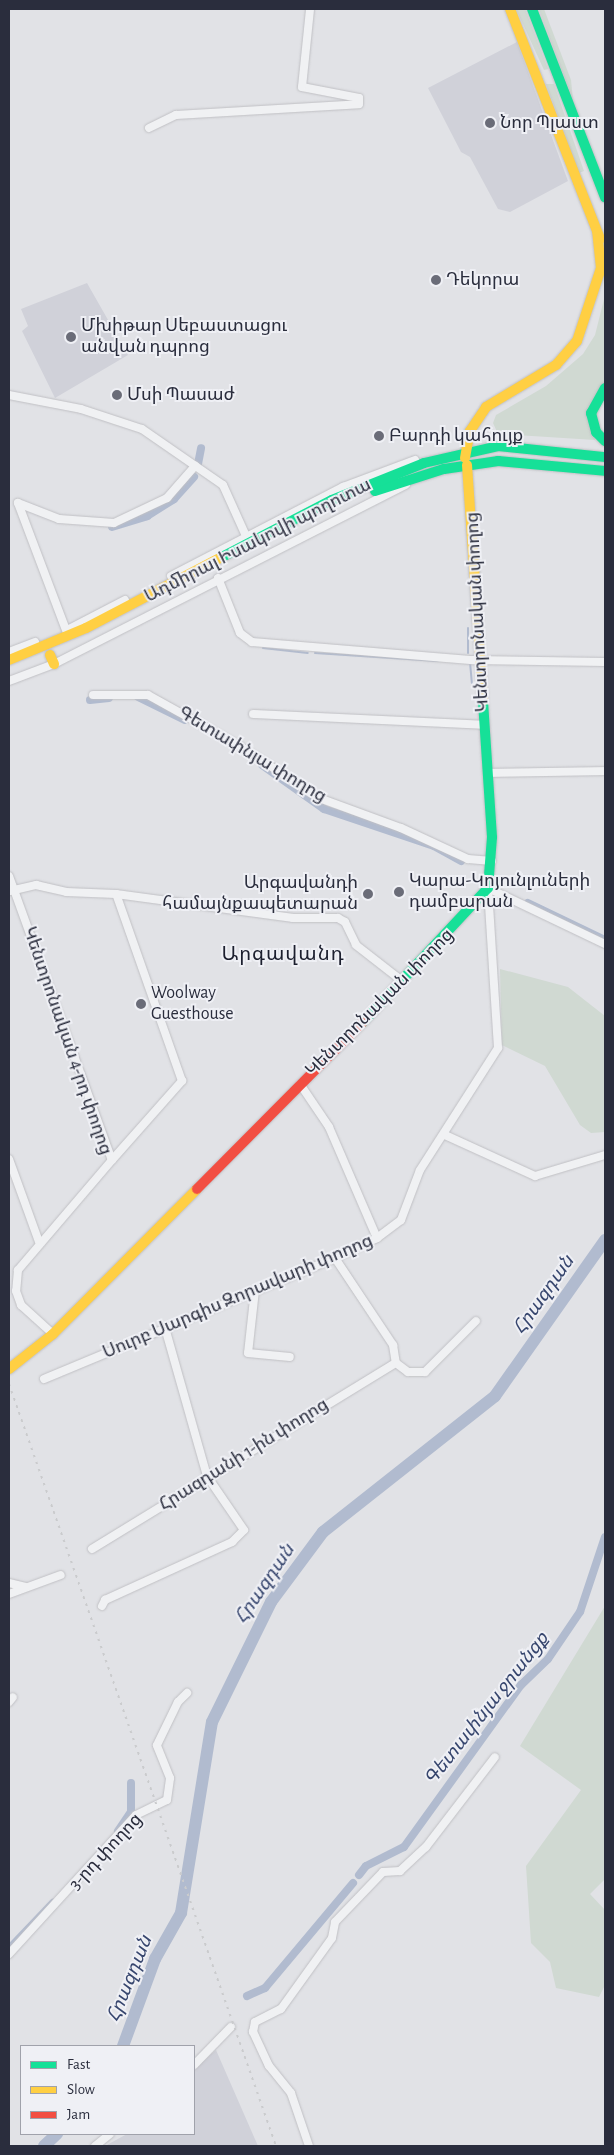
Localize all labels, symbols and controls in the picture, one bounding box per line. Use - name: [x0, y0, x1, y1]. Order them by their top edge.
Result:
- place label: Նոր Պլաստ: [500, 112, 599, 134]
- marker: Նոր Պլաստ: [484, 117, 496, 129]
- place label: Դեկորա: [446, 269, 519, 291]
- marker: Դեկորա: [430, 274, 442, 286]
- place label: Մխիթար Սեբաստացու անվան դպրոց: [81, 316, 287, 358]
- marker: Մխիթար Սեբաստացու անվան դպրոց: [65, 331, 77, 343]
- place label: Մսի Պասաժ: [127, 384, 234, 406]
- marker: Մսի Պասաժ: [111, 389, 123, 401]
- place label: Բարդի կահույք: [389, 425, 523, 447]
- marker: Բարդի կահույք: [373, 430, 385, 442]
- street label: Ադմիրալ Իսակովի պողոտա: [141, 474, 375, 608]
- street label: Կենտրոնական փողոց: [462, 511, 494, 713]
- street label: Գետափնյա փողոց: [174, 702, 330, 808]
- place label: Կարա-Կոյունլուների դամբարան: [409, 871, 590, 914]
- place label: Արգավանդի համայնքապետարան: [162, 873, 358, 916]
- marker: Կարա-Կոյունլուների դամբարան: [393, 886, 405, 898]
- marker: Արգավանդի համայնքապետարան: [362, 888, 374, 900]
- street label: Կենտրոնական 4-րդ փողոց: [18, 924, 116, 1158]
- street label: Կենտրոնական փողոց: [302, 925, 458, 1081]
- district label: Արգավանդ: [221, 942, 345, 966]
- place label: Woolway Guesthouse: [151, 983, 234, 1026]
- marker: Woolway Guesthouse: [135, 998, 147, 1010]
- street label: Սուրբ Սարգիս Զորավարի փողոց: [100, 1230, 376, 1364]
- water label: Հրազդան: [509, 1251, 579, 1339]
- street label: Հրազդանի 1-ին փողոց: [155, 1394, 333, 1516]
- water label: Հրազդան: [230, 1540, 300, 1628]
- water label: Գետափնյա ջրանցք: [420, 1628, 554, 1790]
- street label: 3-րդ փողոց: [65, 1809, 147, 1895]
- water label: Հրազդան: [102, 1933, 158, 2025]
- legend: [20, 2045, 195, 2135]
- text: Fast: [67, 2057, 90, 2072]
- text: Slow: [67, 2082, 95, 2097]
- text: Jam: [67, 2107, 90, 2122]

